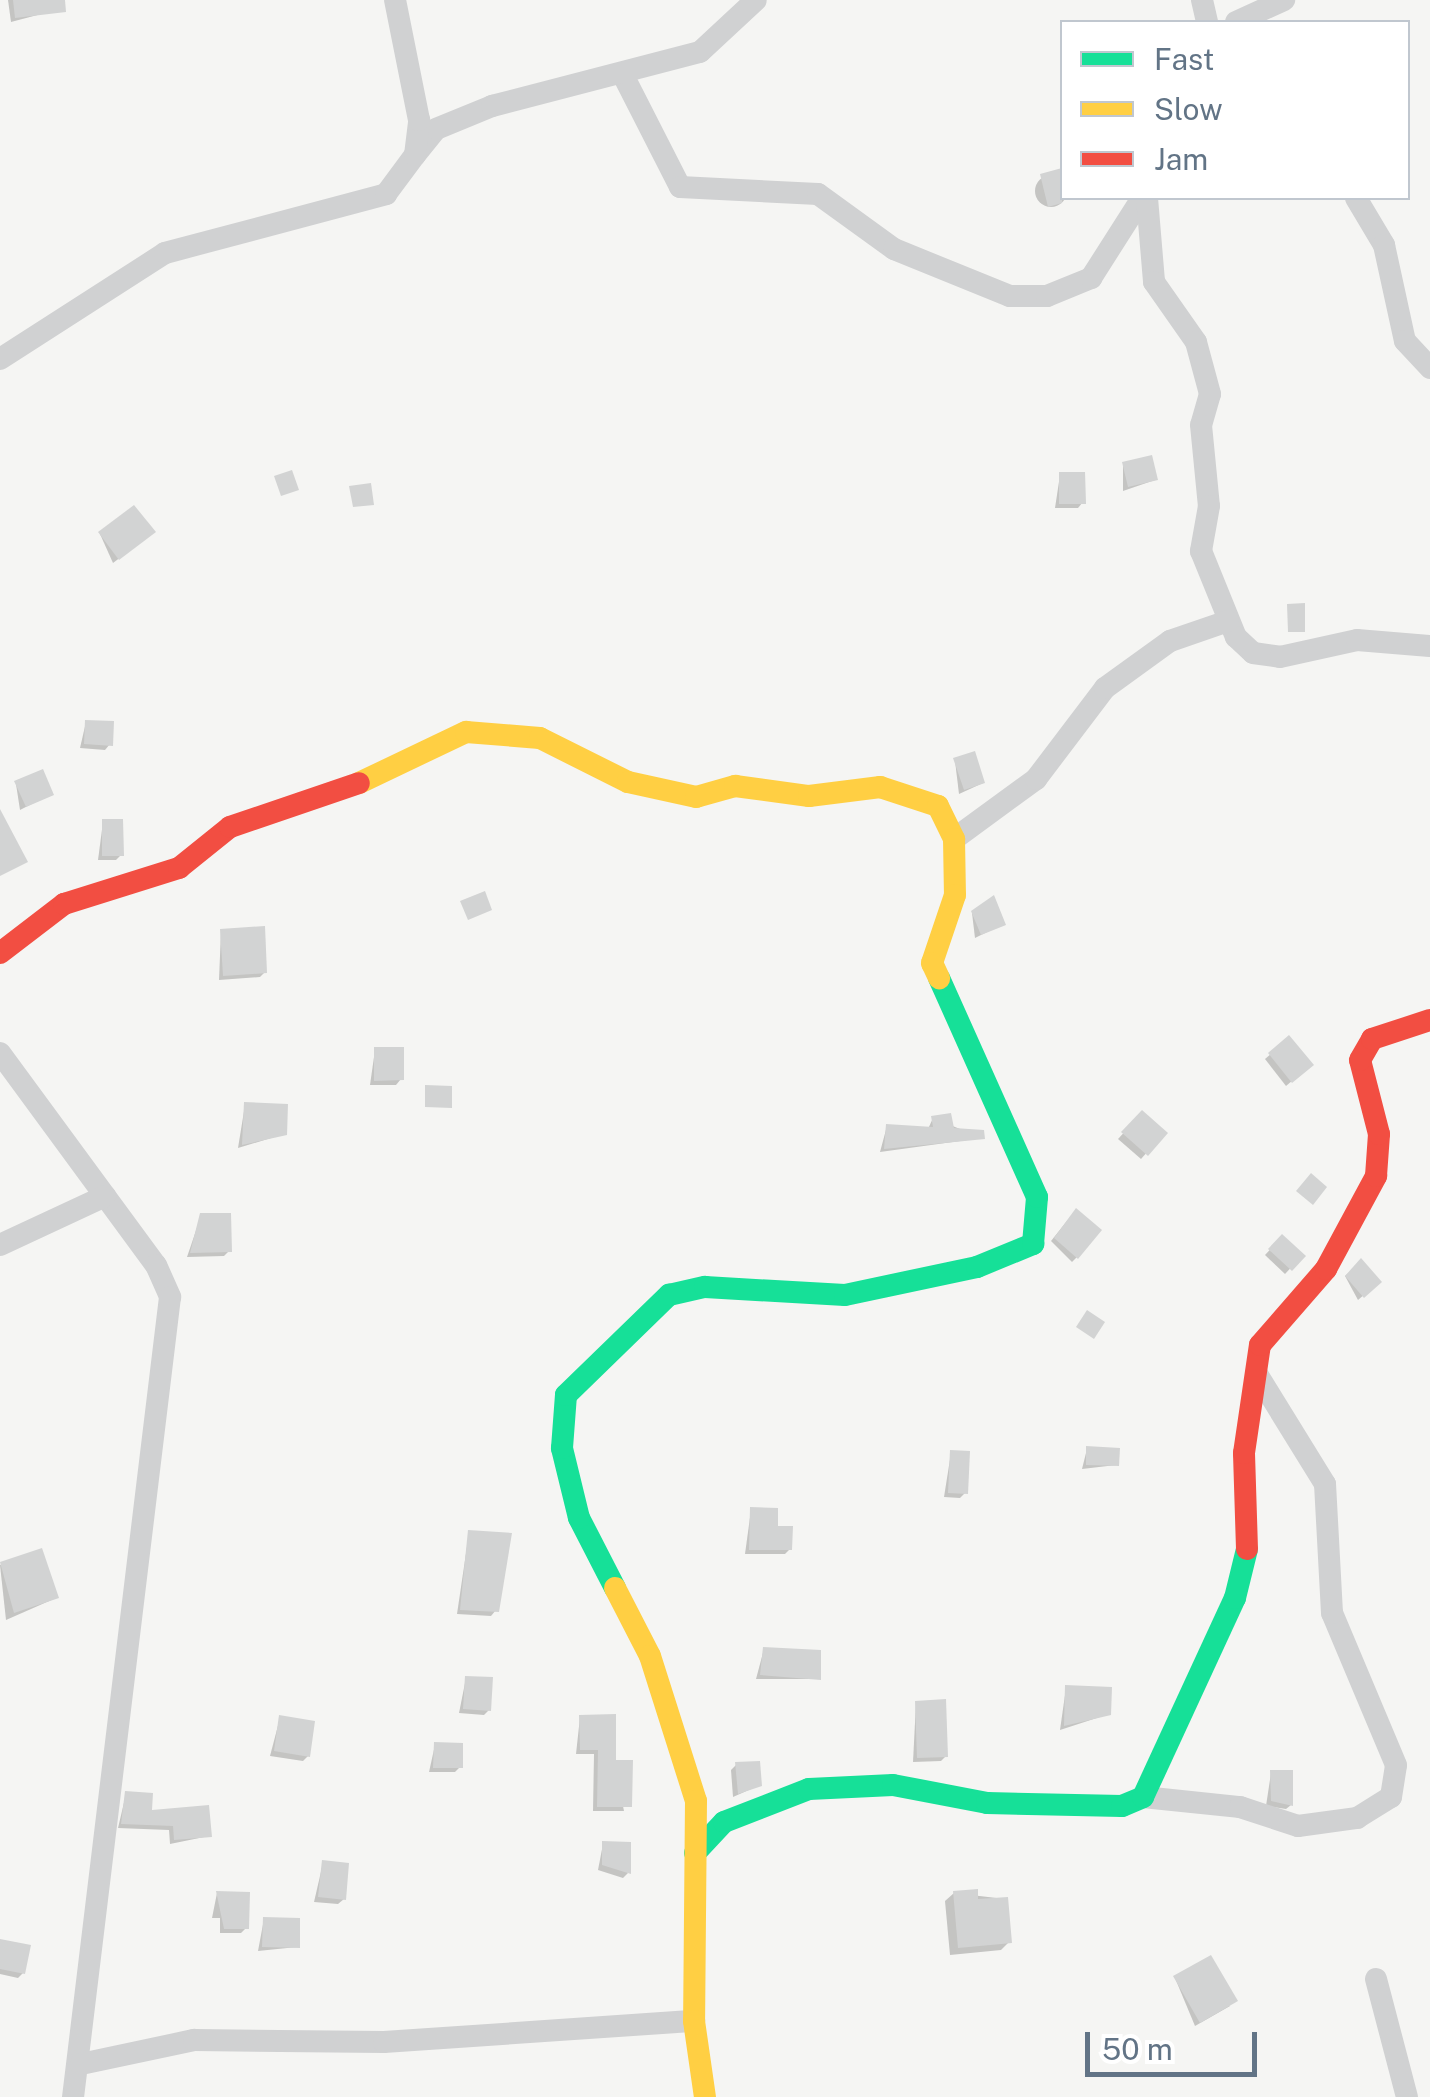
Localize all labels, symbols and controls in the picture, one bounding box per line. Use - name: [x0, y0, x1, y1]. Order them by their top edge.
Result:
- legend: [1060, 20, 1410, 200]
- text: Fast: [1154, 41, 1214, 77]
- text: Slow: [1154, 91, 1223, 127]
- text: Jam: [1154, 141, 1208, 177]
- scale bar: [1090, 2012, 1262, 2074]
- text: 50 m: [1102, 2031, 1173, 2067]

